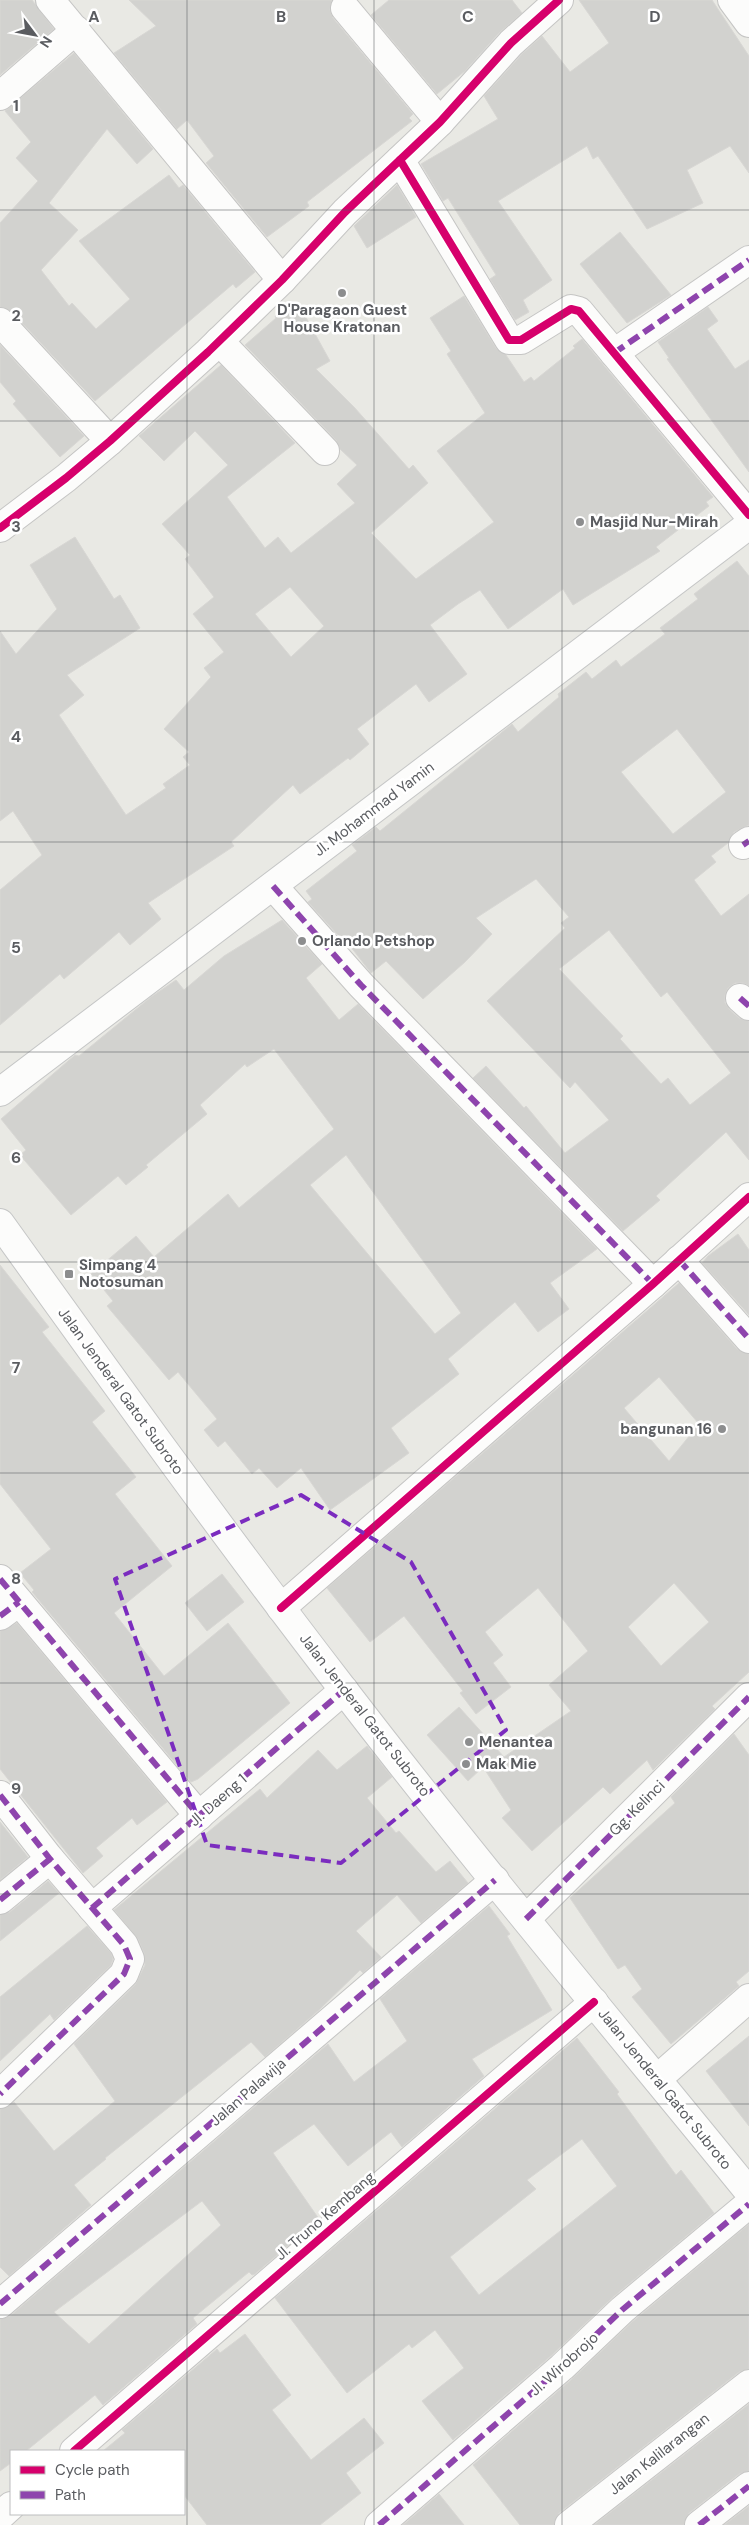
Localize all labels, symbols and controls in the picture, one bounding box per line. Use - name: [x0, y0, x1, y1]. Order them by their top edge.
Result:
- text: A: [88, 6, 100, 27]
- text: B: [276, 6, 286, 27]
- text: C: [462, 6, 474, 27]
- text: D: [649, 6, 661, 27]
- north arrow: [10, 10, 60, 60]
- text: N: [36, 33, 56, 51]
- text: 1: [13, 95, 19, 116]
- marker: D'Paragaon Guest House Kratonan: [336, 287, 348, 299]
- place label: D'Paragaon Guest House Kratonan: [277, 300, 407, 337]
- text: 2: [11, 305, 21, 326]
- place label: Masjid Nur-Mirah: [590, 512, 718, 532]
- text: 3: [11, 516, 21, 537]
- marker: Masjid Nur-Mirah: [574, 516, 586, 528]
- text: 4: [11, 726, 21, 747]
- street label: Jl. Mohammad Yamin: [310, 757, 438, 861]
- place label: Orlando Petshop: [312, 931, 435, 951]
- marker: Orlando Petshop: [296, 935, 308, 947]
- text: 5: [11, 937, 21, 958]
- text: 6: [11, 1147, 21, 1168]
- place label: Simpang 4 Notosuman: [79, 1255, 164, 1292]
- marker: Simpang 4 Notosuman: [63, 1268, 75, 1280]
- street label: Jalan Jenderal Gatot Subroto: [54, 1303, 189, 1479]
- text: 7: [12, 1357, 21, 1378]
- place label: bangunan 16: [620, 1419, 712, 1439]
- marker: bangunan 16: [716, 1423, 728, 1435]
- text: 8: [11, 1568, 21, 1589]
- street label: Jalan Jenderal Gatot Subroto: [295, 1629, 435, 1801]
- place label: Menantea: [479, 1732, 553, 1752]
- marker: Menantea: [463, 1736, 475, 1748]
- place label: Mak Mie: [476, 1754, 537, 1774]
- marker: Mak Mie: [460, 1758, 472, 1770]
- street label: Jl. Daeng 1: [185, 1769, 251, 1831]
- street label: Gg. Kelinci: [605, 1776, 669, 1840]
- text: 9: [11, 1778, 21, 1799]
- street label: Jalan Jenderal Gatot Subroto: [594, 2004, 736, 2174]
- street label: Jalan Palawija: [206, 2053, 290, 2131]
- street label: Jl. Truno Kembang: [271, 2167, 379, 2265]
- street label: Jl. Wirobrojo: [525, 2328, 603, 2400]
- street label: Jalan Kalilarangan: [605, 2408, 713, 2500]
- legend: [10, 2450, 185, 2515]
- text: Cycle path: [55, 2460, 130, 2480]
- text: Path: [55, 2485, 86, 2505]

